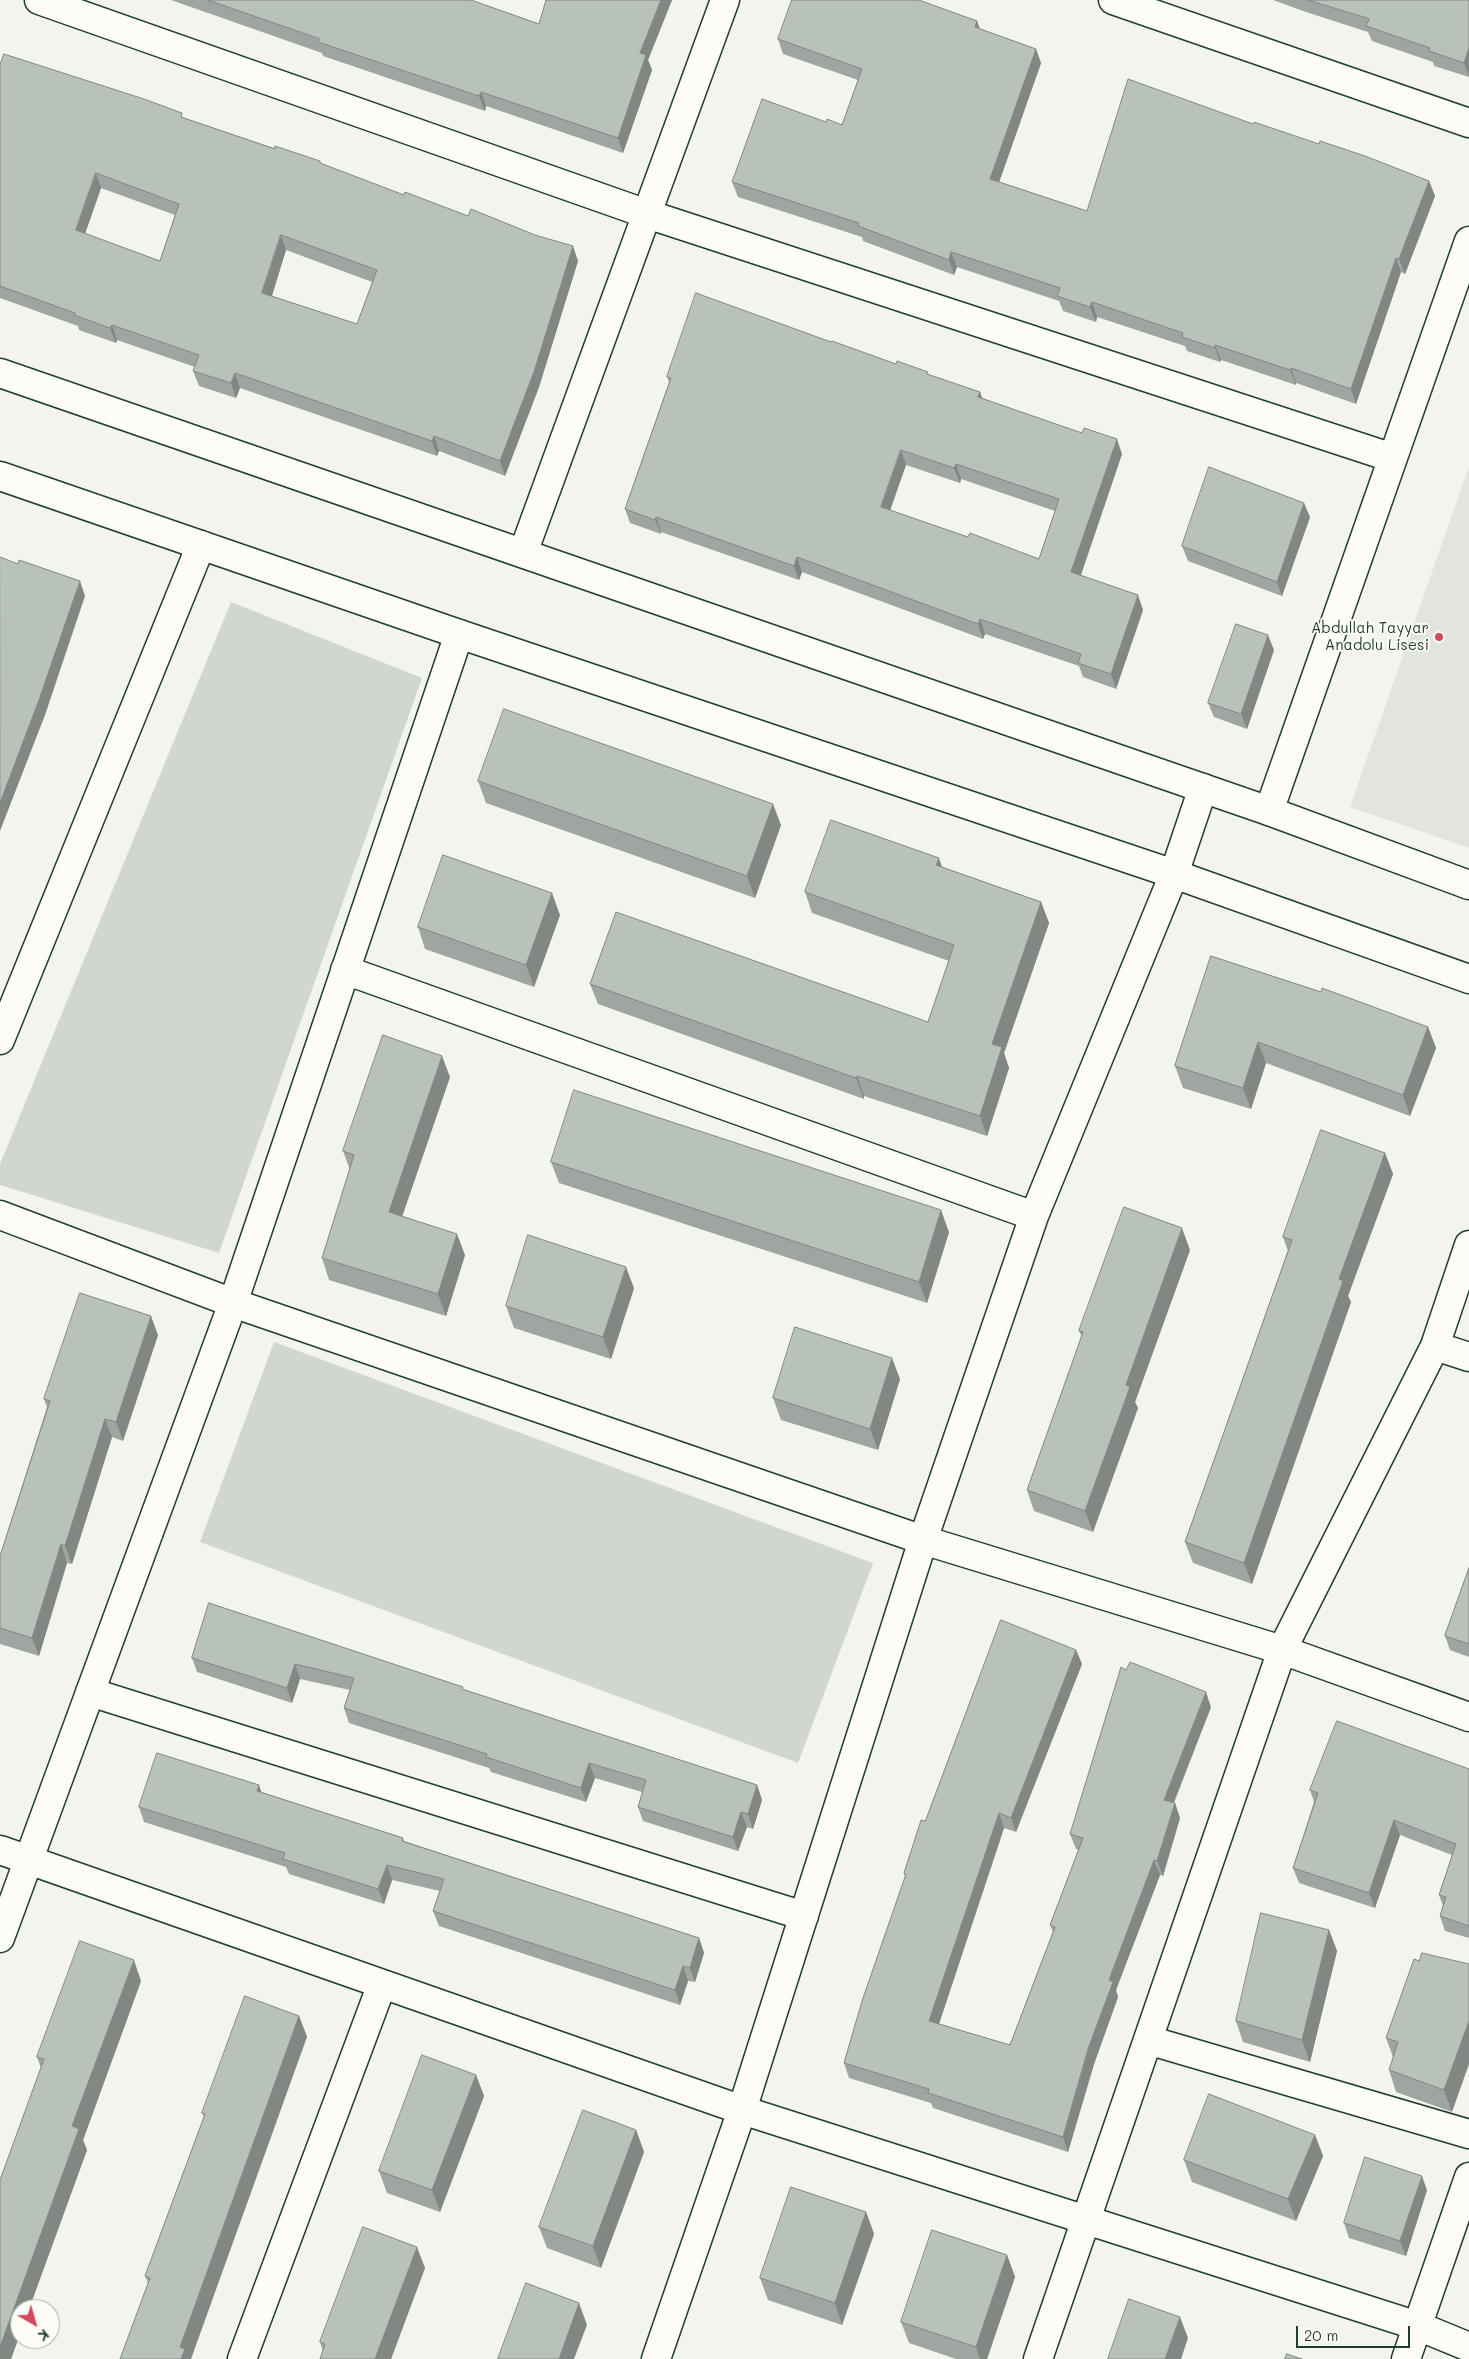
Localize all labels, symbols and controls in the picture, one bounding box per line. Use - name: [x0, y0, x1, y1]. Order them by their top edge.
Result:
- place label: Abdullah Tayyar Anadolu Lisesi: [1311, 619, 1429, 654]
- marker: Abdullah Tayyar Anadolu Lisesi: [1433, 631, 1445, 643]
- north arrow: [10, 2299, 60, 2349]
- scale bar: [1299, 2316, 1413, 2348]
- text: K: [34, 2325, 53, 2346]
- text: 20 m: [1304, 2325, 1338, 2345]

